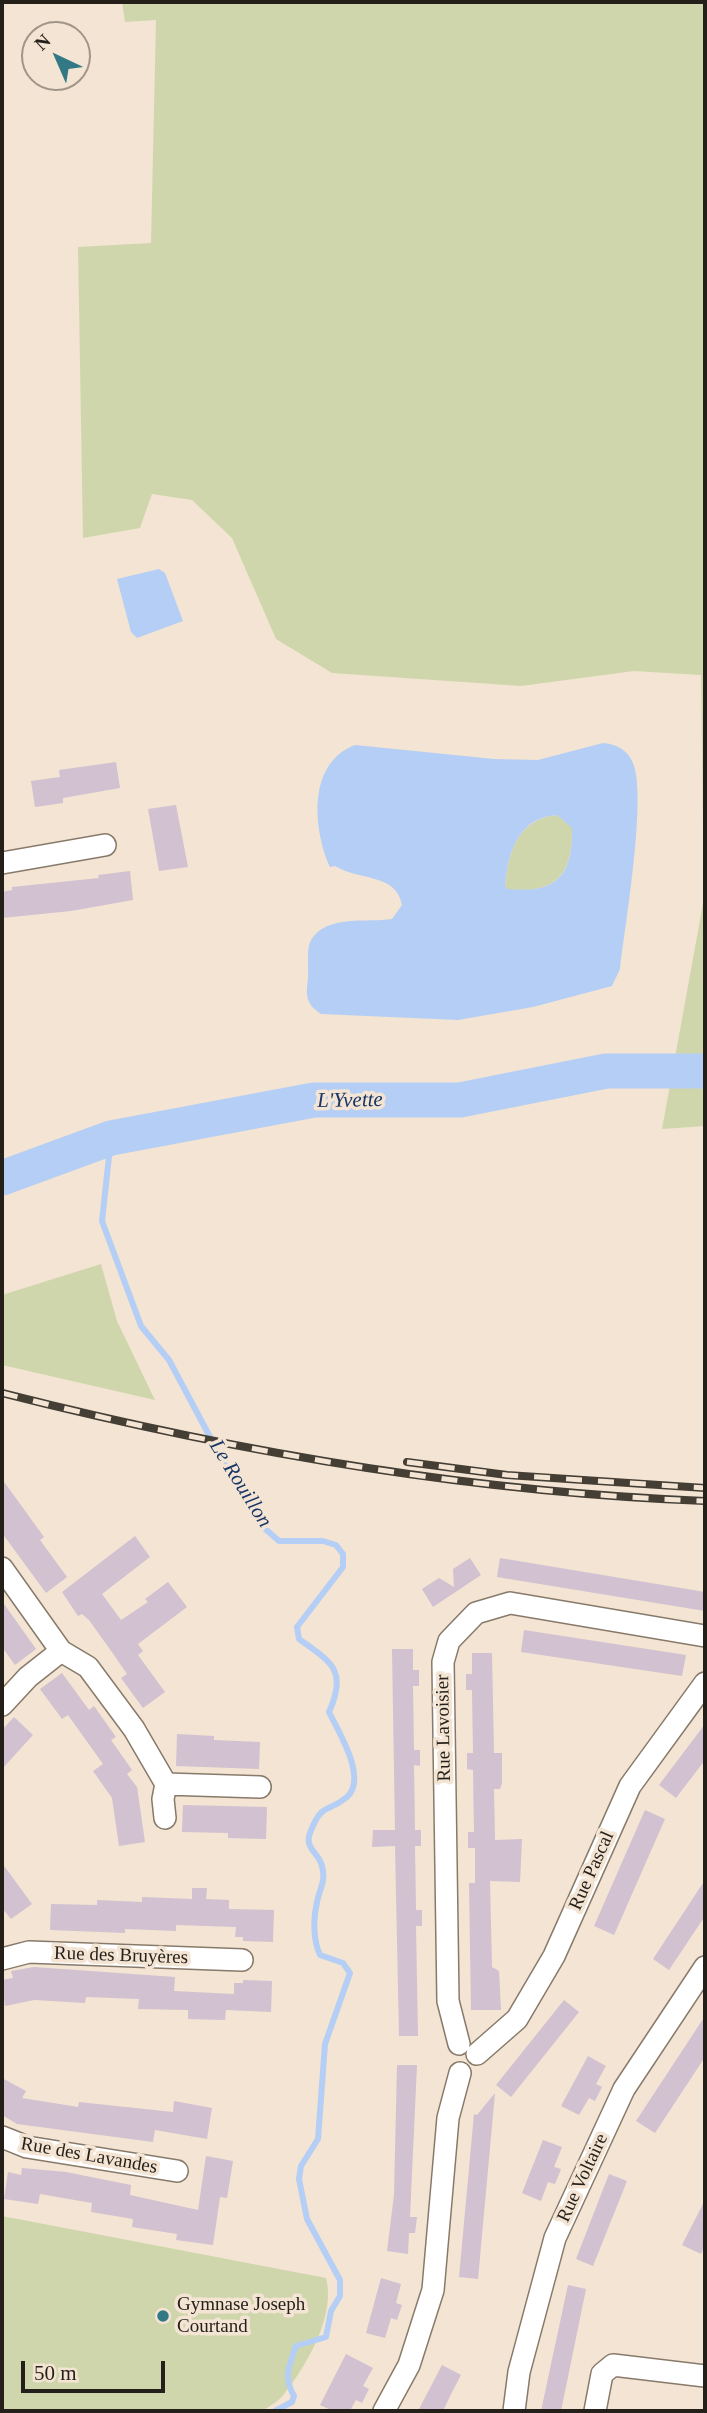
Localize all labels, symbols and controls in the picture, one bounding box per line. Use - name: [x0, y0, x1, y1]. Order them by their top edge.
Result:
- north arrow: [21, 21, 91, 91]
- text: N: [30, 30, 55, 54]
- water label: L'Yvette: [317, 1088, 383, 1114]
- water label: Le Rouillon: [203, 1436, 277, 1532]
- street label: Rue Lavoisier: [432, 1674, 456, 1782]
- street label: Rue Pascal: [565, 1828, 619, 1914]
- street label: Rue des Bruyères: [54, 1942, 188, 1970]
- street label: Rue Voltaire: [553, 2130, 613, 2226]
- street label: Rue des Lavandes: [19, 2133, 159, 2179]
- place label: Gymnase Joseph Courtand: [177, 2294, 305, 2338]
- marker: Gymnase Joseph Courtand: [155, 2308, 171, 2324]
- scale bar: [24, 2346, 168, 2390]
- text: 50 m: [34, 2361, 77, 2385]

